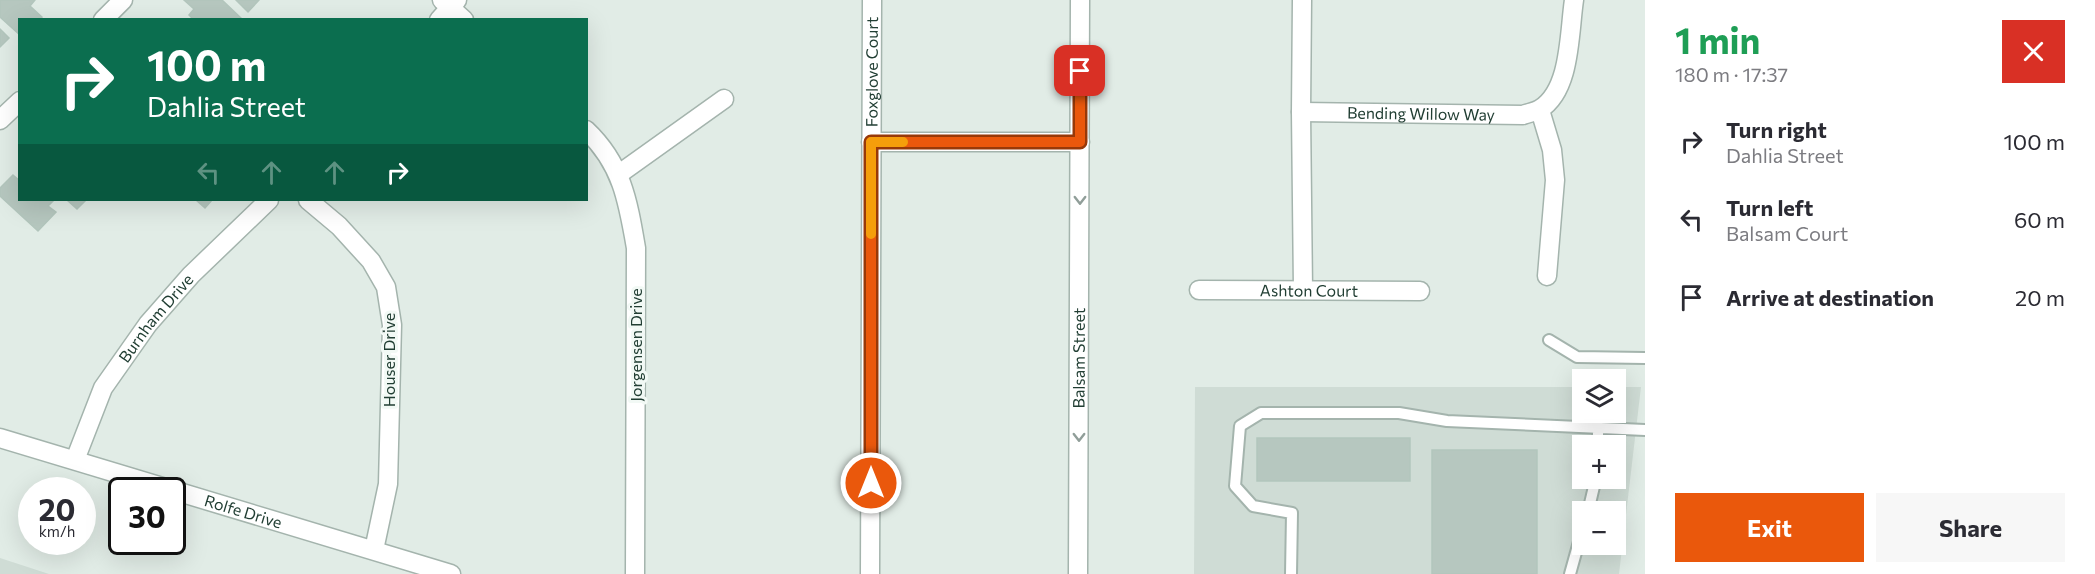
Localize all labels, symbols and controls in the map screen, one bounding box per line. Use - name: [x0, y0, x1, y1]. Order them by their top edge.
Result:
- street label: Foxglove Court: [862, 16, 881, 127]
- text: 1 min: [1675, 17, 1760, 61]
- button: close: [2002, 20, 2065, 83]
- text: 100 m: [147, 38, 267, 90]
- icon: right: [48, 42, 126, 120]
- pin: [1054, 45, 1105, 96]
- icon: arrive: [1063, 54, 1096, 87]
- text: 180 m · 17:37: [1675, 62, 1788, 86]
- text: Dahlia Street: [147, 90, 306, 123]
- street label: Bending Willow Way: [1347, 103, 1495, 124]
- text: Turn right: [1726, 116, 1827, 143]
- icon: right: [1675, 125, 1708, 158]
- text: 100 m: [2003, 128, 2065, 155]
- text: Dahlia Street: [1726, 143, 1844, 167]
- icon: left: [192, 156, 225, 189]
- icon: ahead: [255, 156, 288, 189]
- icon: ahead: [318, 156, 351, 189]
- icon: right: [381, 156, 414, 189]
- text: Turn left: [1726, 194, 1813, 221]
- one-way arrow: [1073, 196, 1086, 205]
- icon: left: [1675, 203, 1708, 236]
- text: 60 m: [2014, 206, 2065, 233]
- text: Balsam Court: [1726, 221, 1848, 245]
- street label: Burnham Drive: [114, 270, 197, 366]
- street label: Ashton Court: [1260, 280, 1359, 300]
- icon: arrive: [1675, 281, 1708, 314]
- text: Arrive at destination: [1726, 284, 1934, 311]
- text: 20 m: [2015, 284, 2065, 311]
- street label: Jorgensen Drive: [626, 288, 645, 402]
- street label: Balsam Street: [1069, 307, 1088, 408]
- street label: Houser Drive: [379, 313, 398, 407]
- map controls: [1572, 369, 1626, 555]
- button: layers: [1572, 369, 1626, 423]
- one-way arrow: [1073, 433, 1085, 442]
- button: +: [1572, 435, 1626, 489]
- position arrow: [839, 451, 903, 515]
- speed limit sign: 30: [108, 477, 186, 555]
- text: 20: [39, 490, 75, 527]
- street label: Rolfe Drive: [202, 490, 284, 532]
- button: Exit: [1675, 493, 1864, 562]
- button: Share: [1876, 493, 2065, 562]
- button: −: [1572, 501, 1626, 555]
- text: km/h: [39, 522, 75, 540]

